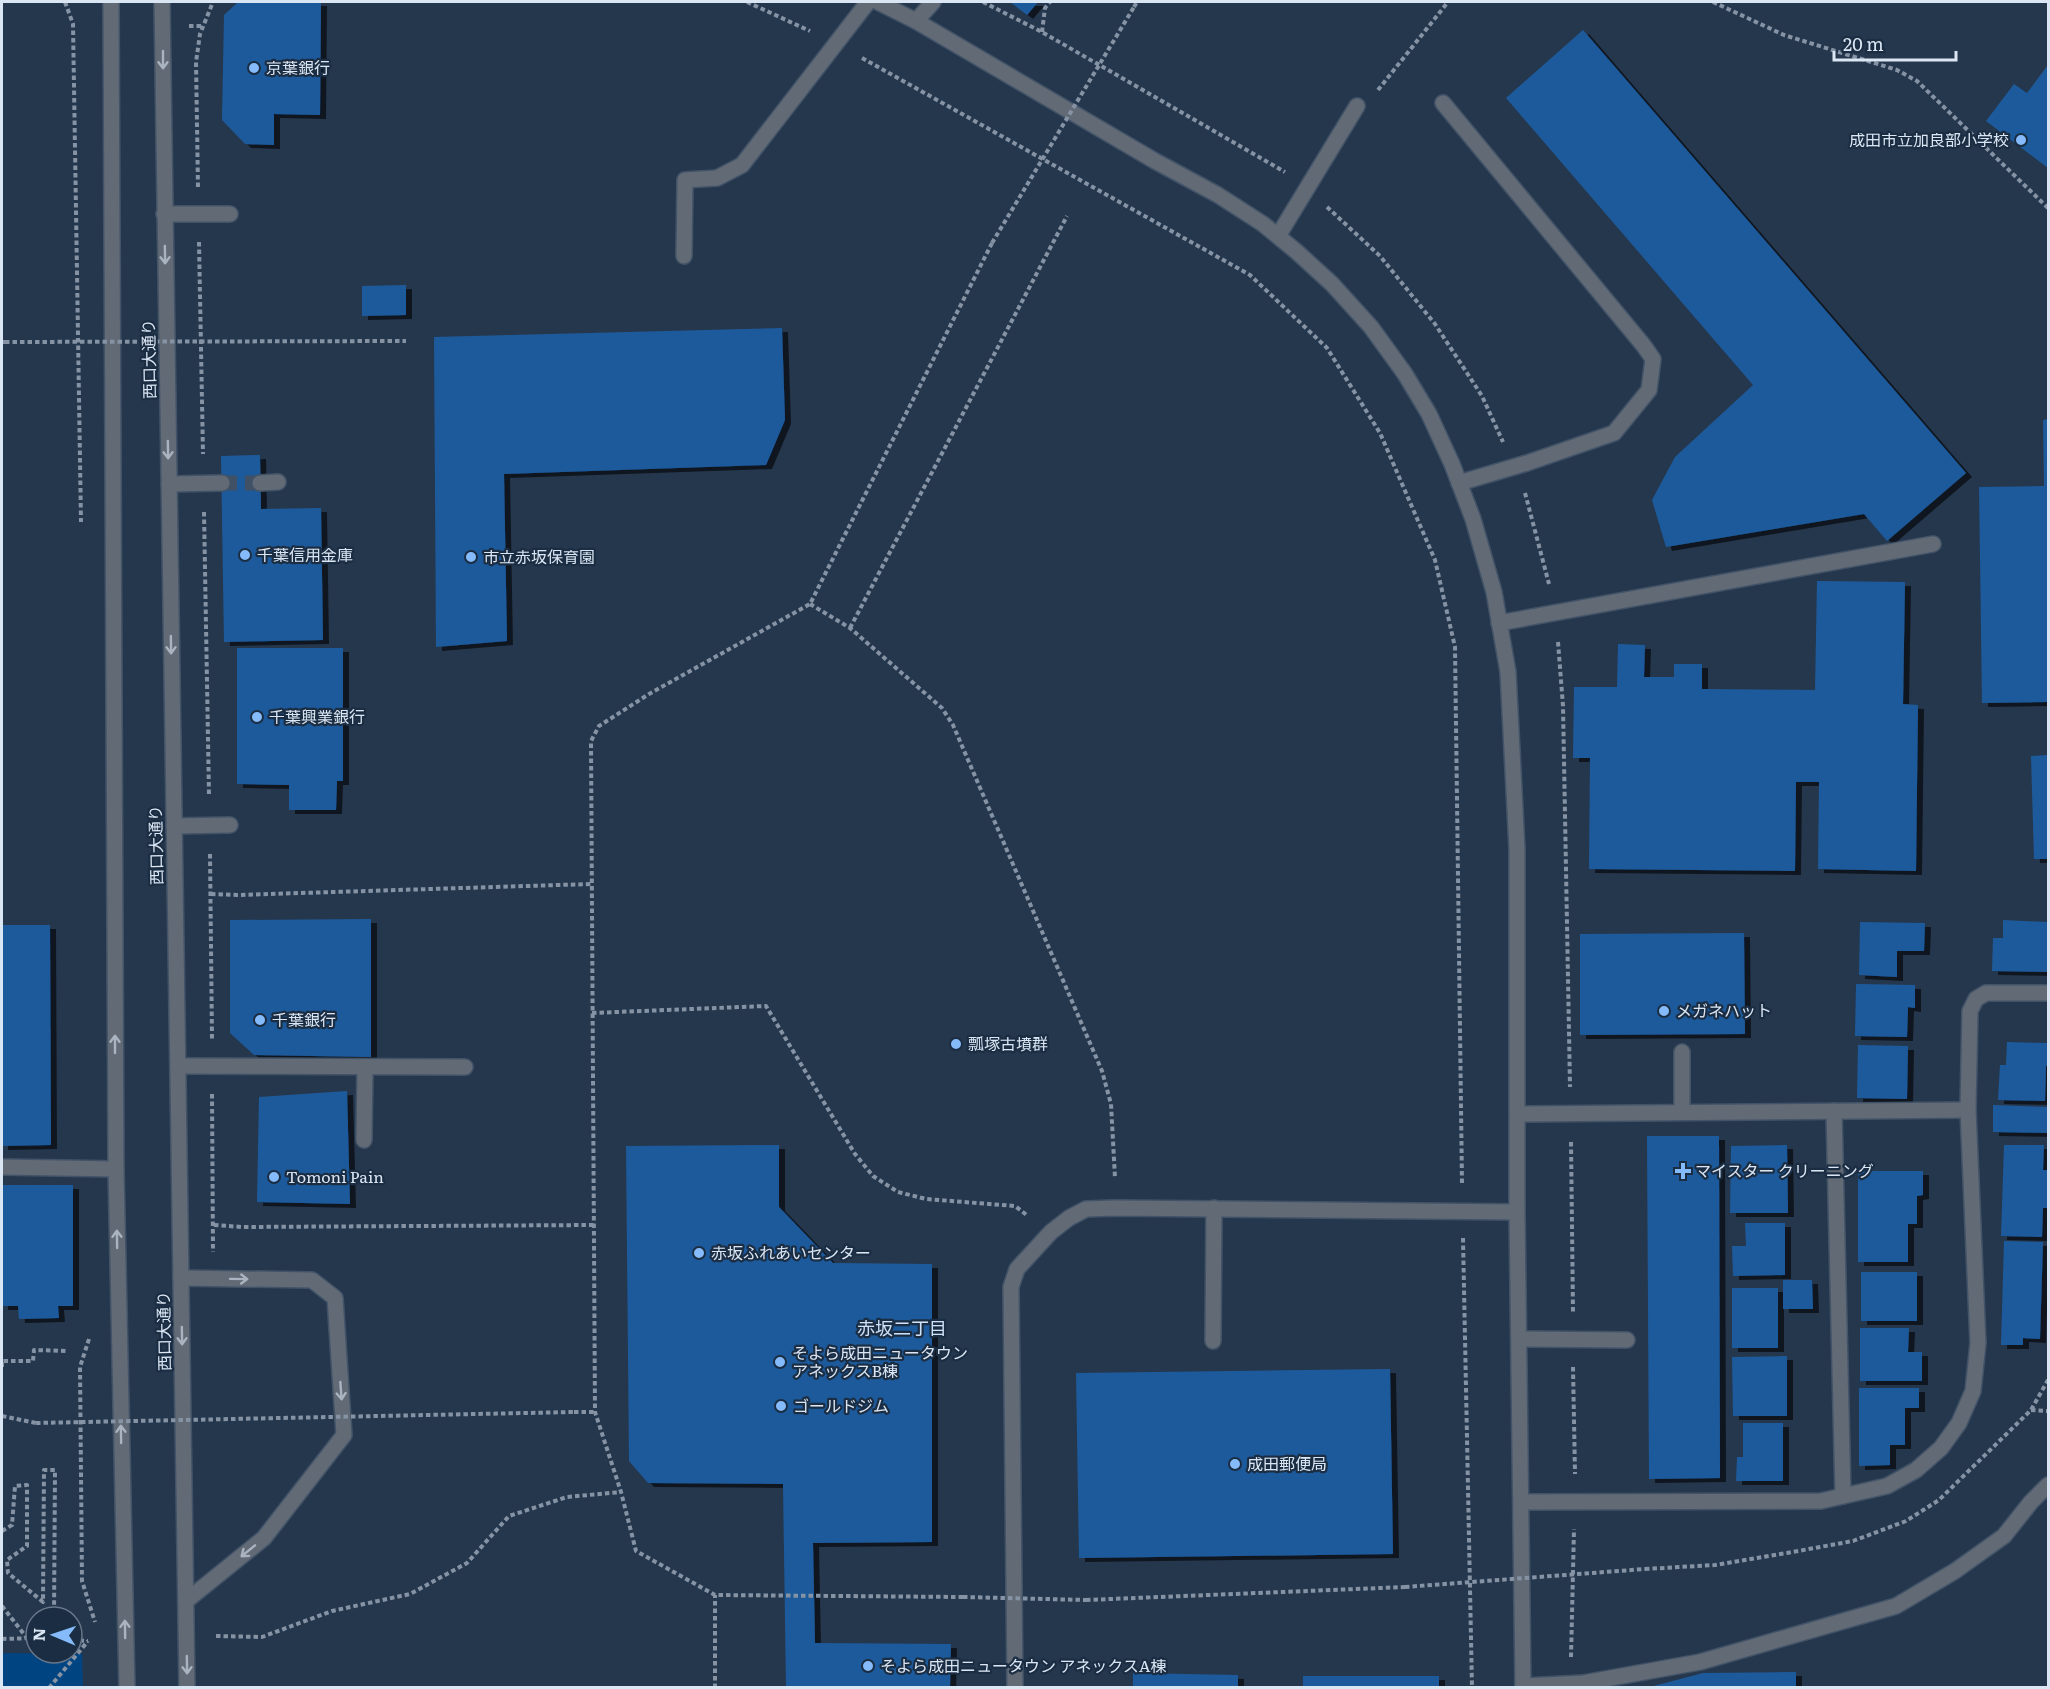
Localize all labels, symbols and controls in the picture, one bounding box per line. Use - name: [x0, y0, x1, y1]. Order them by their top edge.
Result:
- scale bar: [1834, 24, 1956, 62]
- text: 20 m: [1843, 30, 1884, 57]
- one-way arrow: [157, 49, 169, 69]
- place label: 京葉銀行: [266, 55, 330, 79]
- marker: 京葉銀行: [247, 61, 261, 75]
- place label: 成田市立加良部小学校: [1849, 127, 2009, 151]
- marker: 成田市立加良部小学校: [2014, 133, 2028, 147]
- one-way arrow: [159, 244, 171, 264]
- street label: 西口大通り: [135, 319, 161, 399]
- one-way arrow: [162, 439, 174, 459]
- place label: 千葉信用金庫: [257, 542, 353, 566]
- place label: 市立赤坂保育園: [483, 544, 595, 568]
- marker: 千葉信用金庫: [238, 548, 252, 562]
- marker: 市立赤坂保育園: [464, 550, 478, 564]
- one-way arrow: [165, 634, 177, 654]
- place label: 千葉興業銀行: [269, 704, 365, 728]
- marker: 千葉興業銀行: [250, 710, 264, 724]
- street label: 西口大通り: [142, 805, 168, 885]
- place label: メガネハット: [1676, 998, 1772, 1022]
- marker: メガネハット: [1657, 1004, 1671, 1018]
- place label: 千葉銀行: [272, 1007, 336, 1031]
- marker: 千葉銀行: [253, 1013, 267, 1027]
- place label: 瓢塚古墳群: [968, 1031, 1048, 1055]
- one-way arrow: [109, 1035, 121, 1055]
- marker: 瓢塚古墳群: [949, 1037, 963, 1051]
- place label: マイスター クリーニング: [1695, 1158, 1874, 1182]
- place label: Tomoni Pain: [286, 1164, 384, 1188]
- marker: マイスター クリーニング: [1676, 1164, 1690, 1178]
- marker: Tomoni Pain: [267, 1170, 281, 1184]
- one-way arrow: [111, 1230, 123, 1250]
- place label: 赤坂ふれあいセンター: [711, 1240, 871, 1264]
- marker: 赤坂ふれあいセンター: [692, 1246, 706, 1260]
- one-way arrow: [229, 1273, 249, 1284]
- street label: 西口大通り: [150, 1291, 176, 1371]
- district label: 赤坂二丁目: [857, 1314, 947, 1341]
- one-way arrow: [176, 1326, 188, 1346]
- place label: そよら成田ニュータウン アネックスB棟: [792, 1340, 968, 1382]
- marker: そよら成田ニュータウン アネックスB棟: [773, 1355, 787, 1369]
- one-way arrow: [336, 1381, 347, 1401]
- place label: ゴールドジム: [793, 1393, 889, 1417]
- marker: ゴールドジム: [774, 1399, 788, 1413]
- one-way arrow: [116, 1425, 127, 1445]
- place label: 成田郵便局: [1247, 1451, 1327, 1475]
- marker: 成田郵便局: [1228, 1457, 1242, 1471]
- one-way arrow: [241, 1544, 256, 1558]
- north arrow: [24, 1605, 84, 1665]
- one-way arrow: [120, 1620, 131, 1640]
- text: N: [26, 1627, 50, 1642]
- place label: そよら成田ニュータウン アネックスA棟: [880, 1653, 1166, 1677]
- one-way arrow: [181, 1655, 193, 1675]
- marker: そよら成田ニュータウン アネックスA棟: [861, 1659, 875, 1673]

